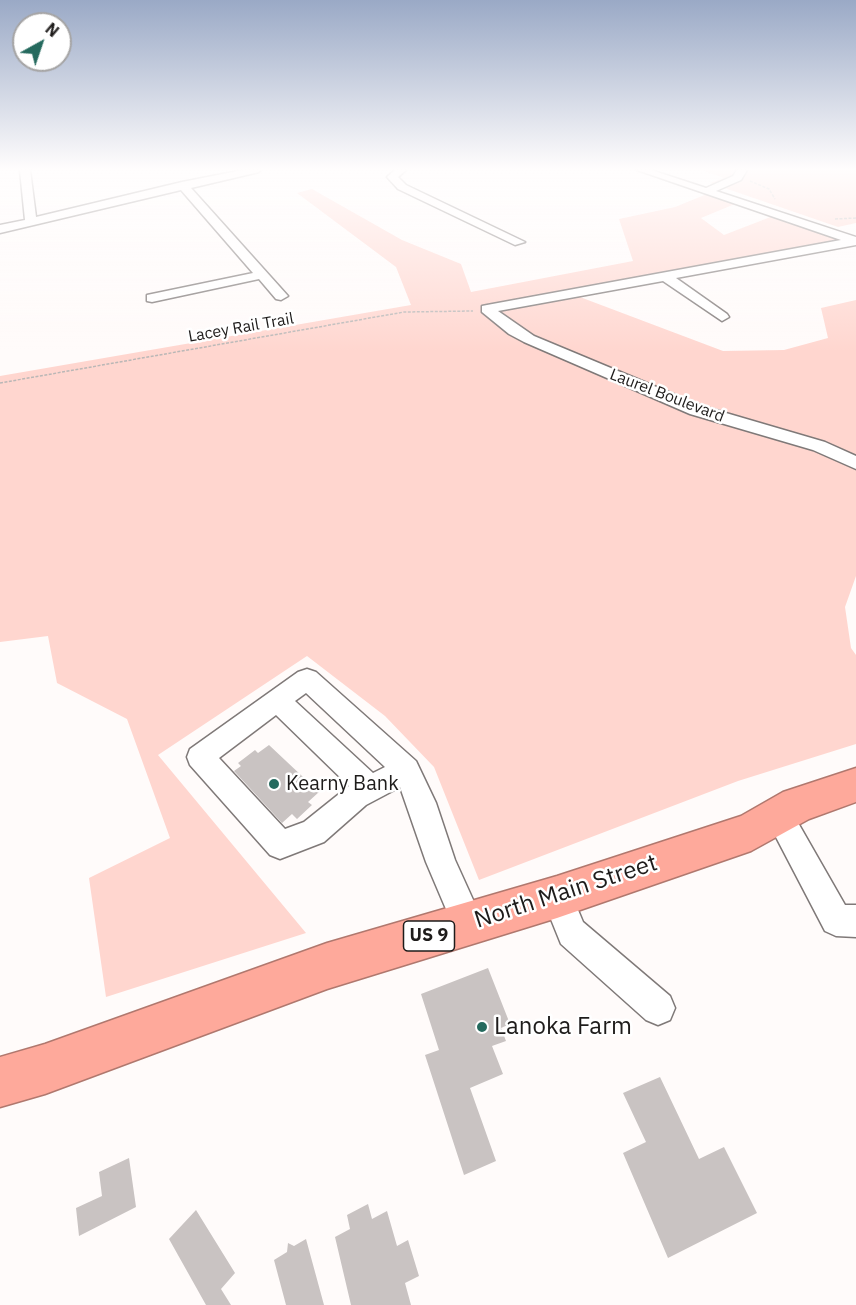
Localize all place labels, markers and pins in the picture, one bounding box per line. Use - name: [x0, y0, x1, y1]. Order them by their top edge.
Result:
- place label: Kearny Bank: [286, 772, 399, 796]
- marker: Kearny Bank: [267, 777, 281, 791]
- place label: Lanoka Farm: [494, 1013, 632, 1041]
- marker: Lanoka Farm: [475, 1020, 489, 1034]

